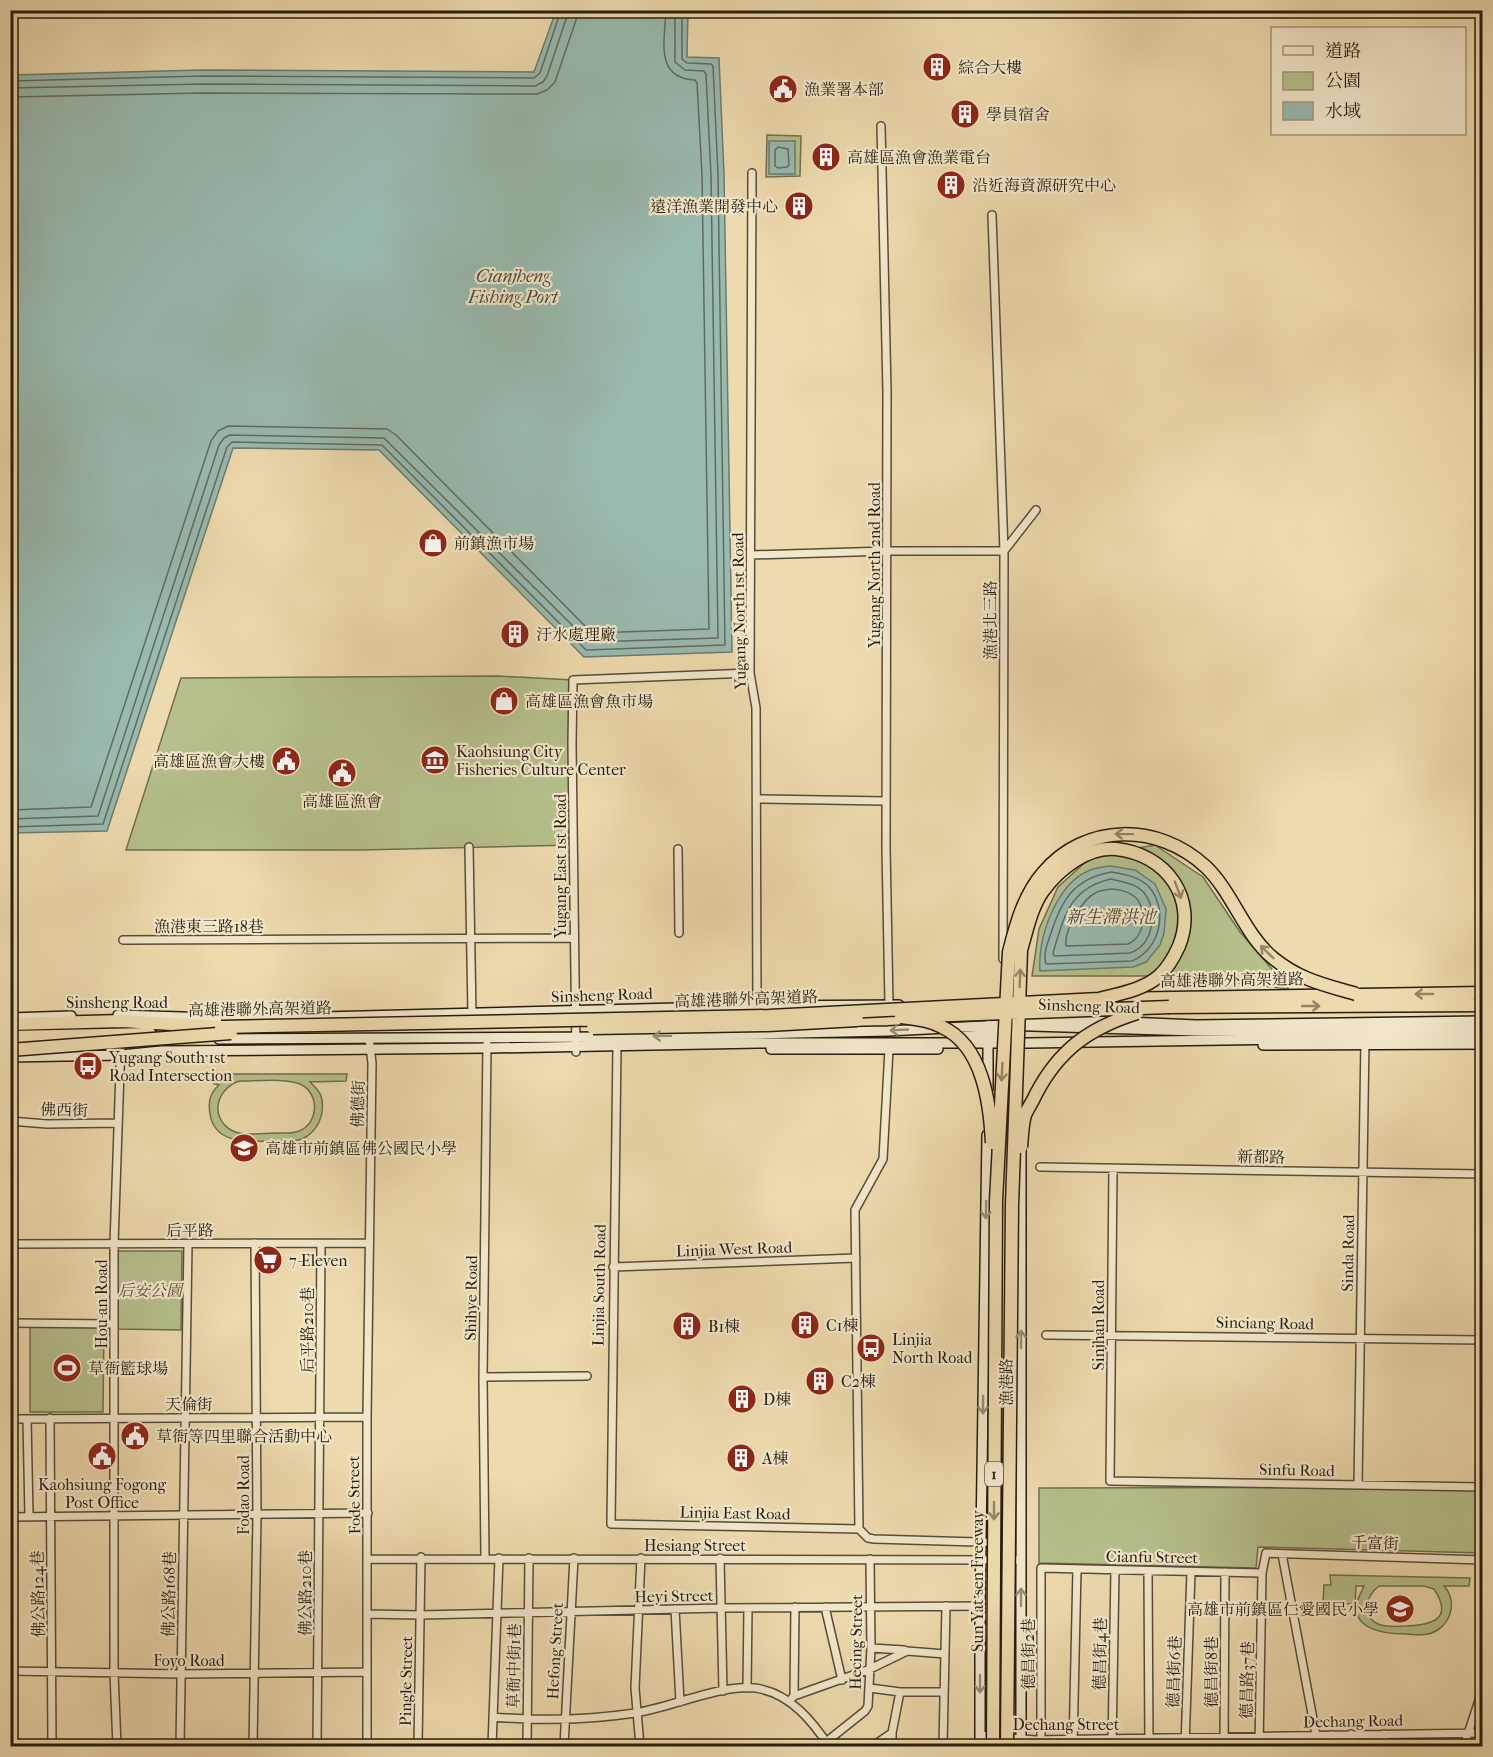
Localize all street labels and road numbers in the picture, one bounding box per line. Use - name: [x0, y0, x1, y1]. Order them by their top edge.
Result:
- street label: Yugang North 2nd Road: [865, 482, 884, 649]
- street label: Yugang North 1st Road: [728, 532, 750, 691]
- street label: 漁港北三路: [981, 580, 1000, 660]
- street label: Yugang East 1st Road: [551, 793, 570, 939]
- street label: 漁港東三路18巷: [154, 917, 264, 936]
- street label: 高雄港聯外高架道路: [1160, 969, 1304, 991]
- street label: Sinsheng Road: [551, 984, 653, 1006]
- street label: 高雄港聯外高架道路: [674, 987, 818, 1011]
- street label: Sinsheng Road: [66, 993, 168, 1012]
- street label: Sinsheng Road: [1038, 995, 1140, 1017]
- street label: 高雄港聯外高架道路: [188, 998, 332, 1020]
- street label: 佛德街: [348, 1080, 368, 1128]
- street label: 佛西街: [40, 1100, 88, 1120]
- street label: 新都路: [1237, 1147, 1285, 1167]
- street label: Sinda Road: [1338, 1214, 1358, 1292]
- street label: 后平路: [166, 1221, 214, 1240]
- street label: Linjia South Road: [588, 1223, 610, 1346]
- street label: Linjia West Road: [675, 1237, 793, 1261]
- street label: Shihye Road: [461, 1255, 481, 1341]
- street label: Hou-an Road: [92, 1259, 111, 1349]
- street label: Sinjhan Road: [1089, 1279, 1108, 1370]
- street label: 后平路210巷: [298, 1287, 317, 1373]
- street label: Sinciang Road: [1216, 1313, 1315, 1333]
- street label: 漁港路: [997, 1358, 1016, 1406]
- street label: 天倫街: [165, 1395, 213, 1414]
- street label: Fodao Road: [234, 1455, 253, 1535]
- street label: Fode Street: [344, 1455, 364, 1535]
- street label: Sinfu Road: [1259, 1460, 1335, 1480]
- road number: 1: [985, 1462, 1003, 1486]
- street label: Linjia East Road: [679, 1503, 791, 1523]
- street label: Sun Yat-sen Freeway: [968, 1510, 987, 1652]
- street label: 千富街: [1351, 1533, 1399, 1553]
- street label: Hesiang Street: [644, 1536, 746, 1555]
- street label: Cianfu Street: [1106, 1547, 1199, 1567]
- street label: 佛公路124巷: [28, 1550, 48, 1638]
- street label: 佛公路210巷: [296, 1550, 315, 1636]
- street label: 佛公路168巷: [159, 1551, 179, 1637]
- street label: Heyi Street: [634, 1586, 714, 1606]
- street label: Hecing Street: [846, 1594, 866, 1690]
- street label: Hefong Street: [543, 1602, 567, 1700]
- street label: 德昌街4巷: [1090, 1617, 1110, 1691]
- street label: 德昌街2巷: [1019, 1618, 1038, 1690]
- street label: 草衙中街1巷: [504, 1623, 524, 1709]
- street label: 德昌街6巷: [1163, 1635, 1185, 1709]
- street label: Pingle Street: [396, 1636, 416, 1726]
- street label: 德昌街8巷: [1202, 1636, 1221, 1708]
- street label: 德昌路37巷: [1237, 1641, 1257, 1719]
- street label: Foyo Road: [153, 1651, 225, 1670]
- street label: Dechang Road: [1303, 1711, 1404, 1731]
- street label: Dechang Street: [1013, 1715, 1120, 1734]

